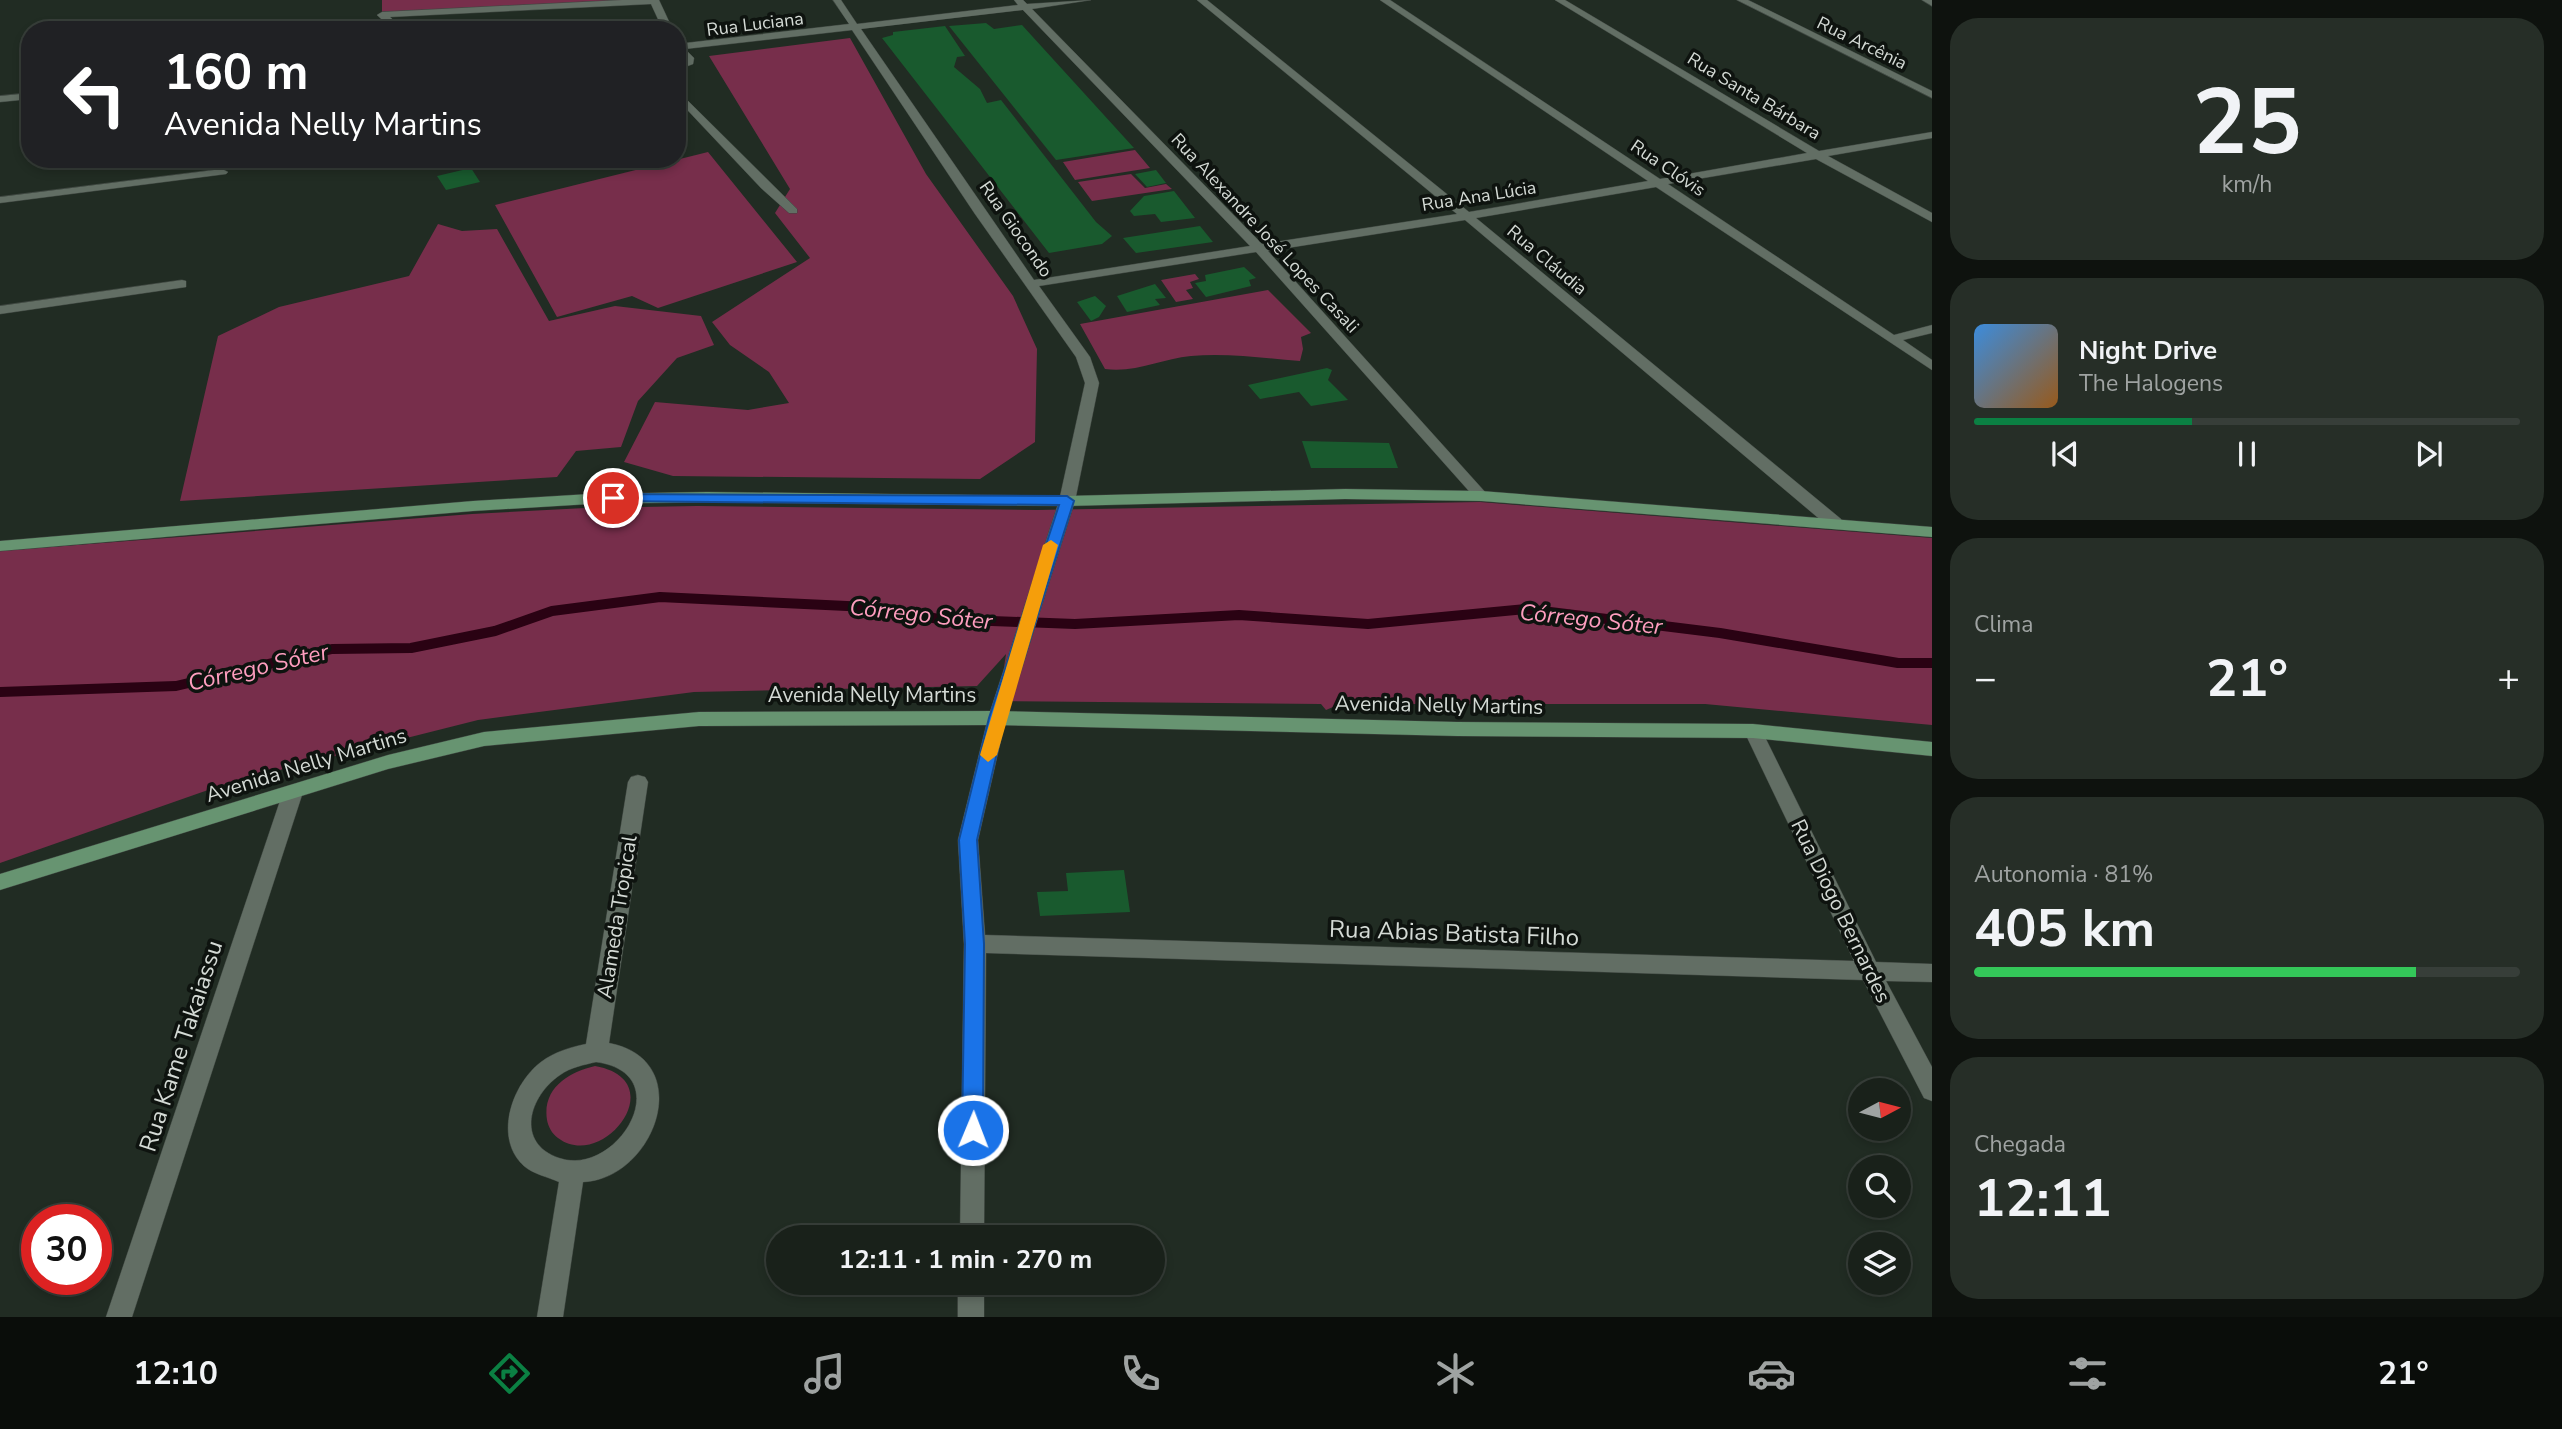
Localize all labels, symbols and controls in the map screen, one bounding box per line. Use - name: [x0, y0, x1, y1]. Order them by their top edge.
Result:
- street label: Rua Luciana: [705, 6, 805, 42]
- street label: Rua Arcênia: [1813, 11, 1911, 75]
- text: 160 m: [164, 39, 308, 106]
- street label: Rua Santa Bárbara: [1683, 47, 1825, 145]
- icon: left: [49, 49, 140, 140]
- text: 25: [2192, 61, 2302, 185]
- text: Avenida Nelly Martins: [164, 103, 482, 146]
- street label: Rua Alexandre José Lopes Casali: [1166, 128, 1364, 338]
- street label: Rua Clóvis: [1626, 134, 1710, 202]
- text: km/h: [2222, 169, 2272, 200]
- street label: Rua Ana Lúcia: [1420, 175, 1538, 217]
- street label: Rua Giocondo: [974, 176, 1058, 282]
- street label: Rua Cláudia: [1502, 219, 1592, 301]
- text: Night Drive: [2079, 333, 2217, 368]
- text: The Halogens: [2079, 368, 2223, 399]
- icon: previous: [2046, 435, 2084, 473]
- icon: pause: [2228, 435, 2266, 473]
- icon: next: [2410, 435, 2448, 473]
- pin: [583, 468, 643, 528]
- icon: arrive: [594, 479, 632, 517]
- water label: Córrego Sóter: [848, 592, 995, 637]
- water label: Córrego Sóter: [1518, 597, 1665, 642]
- text: Clima: [1974, 609, 2034, 640]
- water label: Córrego Sóter: [185, 636, 332, 699]
- text: 21°: [2206, 643, 2288, 714]
- text: −: [1974, 653, 1997, 704]
- text: +: [2497, 653, 2520, 704]
- street label: Avenida Nelly Martins: [768, 681, 976, 709]
- street label: Avenida Nelly Martins: [1334, 689, 1544, 721]
- street label: Avenida Nelly Martins: [202, 721, 410, 809]
- street label: Rua Diogo Bernardes: [1784, 815, 1898, 1007]
- street label: Alameda Tropical: [590, 833, 644, 1001]
- text: Autonomia · 81%: [1974, 859, 2154, 890]
- text: 405 km: [1974, 893, 2155, 964]
- street label: Rua Abias Batista Filho: [1328, 913, 1580, 953]
- street label: Rua Kame Takaiassu: [132, 936, 230, 1156]
- north arrow: [1848, 1078, 1911, 1141]
- map controls: [1848, 1078, 1911, 1295]
- position arrow: [936, 1093, 1010, 1167]
- text: Chegada: [1974, 1129, 2066, 1160]
- button: search: [1848, 1155, 1911, 1218]
- text: 12:11: [1974, 1163, 2112, 1234]
- speed limit sign: 30: [21, 1204, 112, 1295]
- button: layers: [1848, 1232, 1911, 1295]
- text: 12:11 · 1 min · 270 m: [839, 1242, 1092, 1277]
- icon: directions: [485, 1349, 534, 1398]
- icon: music: [800, 1349, 849, 1398]
- icon: phone: [1116, 1349, 1165, 1398]
- icon: climate: [1431, 1349, 1480, 1398]
- icon: car: [1747, 1349, 1796, 1398]
- icon: filters: [2063, 1349, 2112, 1398]
- text: 12:10: [133, 1352, 218, 1395]
- text: 21°: [2378, 1352, 2429, 1395]

